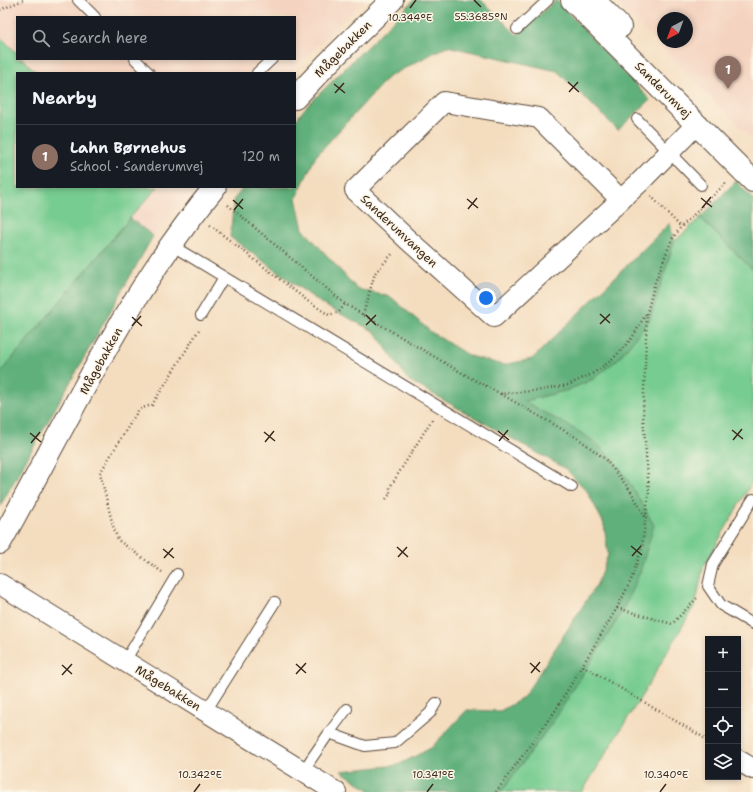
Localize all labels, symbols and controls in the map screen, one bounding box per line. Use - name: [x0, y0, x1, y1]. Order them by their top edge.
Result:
- text: 55.3685°N: [454, 10, 508, 23]
- text: 10.344°E: [388, 11, 432, 24]
- north arrow: [657, 12, 693, 48]
- search box: [16, 16, 296, 60]
- street label: Mågebakken: [311, 17, 375, 81]
- icon: search: [30, 27, 52, 49]
- text: Search here: [62, 28, 148, 48]
- pin: 1: [715, 56, 741, 89]
- street label: Sanderumvej: [631, 58, 695, 122]
- text: Nearby: [32, 87, 97, 109]
- text: Lahn Børnehus: [70, 138, 186, 158]
- text: 1: [42, 148, 48, 165]
- text: 120 m: [242, 148, 280, 165]
- text: School · Sanderumvej: [70, 158, 203, 175]
- street label: Sanderumvangen: [357, 191, 441, 271]
- your location: [476, 288, 496, 308]
- street label: Mågebakken: [76, 325, 126, 397]
- map controls: [705, 636, 741, 780]
- button: +: [705, 636, 741, 672]
- street label: Mågebakken: [132, 662, 204, 714]
- button: −: [705, 672, 741, 708]
- button: locate: [705, 708, 741, 744]
- button: layers: [705, 744, 741, 780]
- text: 10.342°E: [178, 768, 222, 781]
- text: 10.341°E: [412, 768, 454, 781]
- text: 10.340°E: [644, 768, 688, 781]

